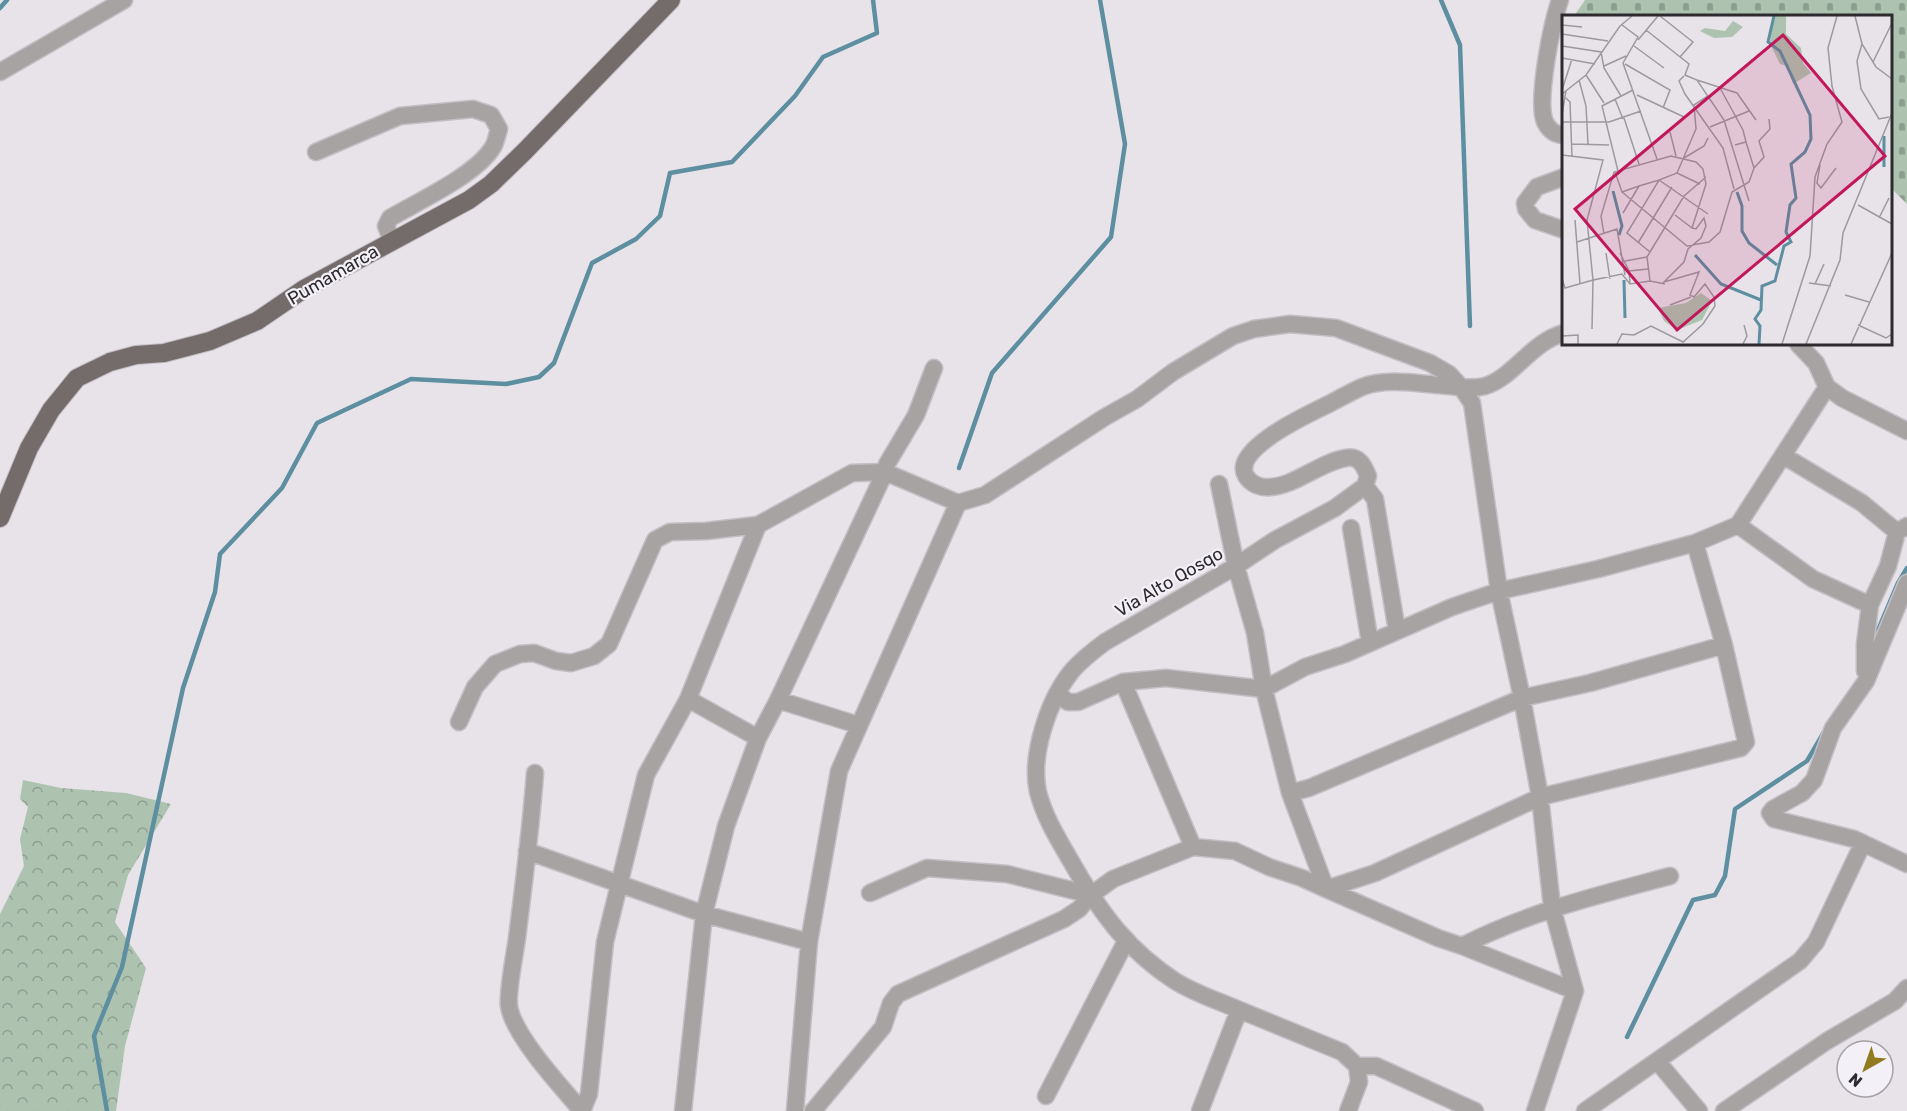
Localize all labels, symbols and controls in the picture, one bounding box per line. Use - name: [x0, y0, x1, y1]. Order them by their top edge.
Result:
- inset map: [1562, 15, 1892, 345]
- street label: Pumamarca: [284, 240, 382, 310]
- street label: Via Alto Qosqo: [1111, 542, 1227, 622]
- north arrow: [1835, 1039, 1895, 1099]
- text: N: [1845, 1069, 1866, 1091]

